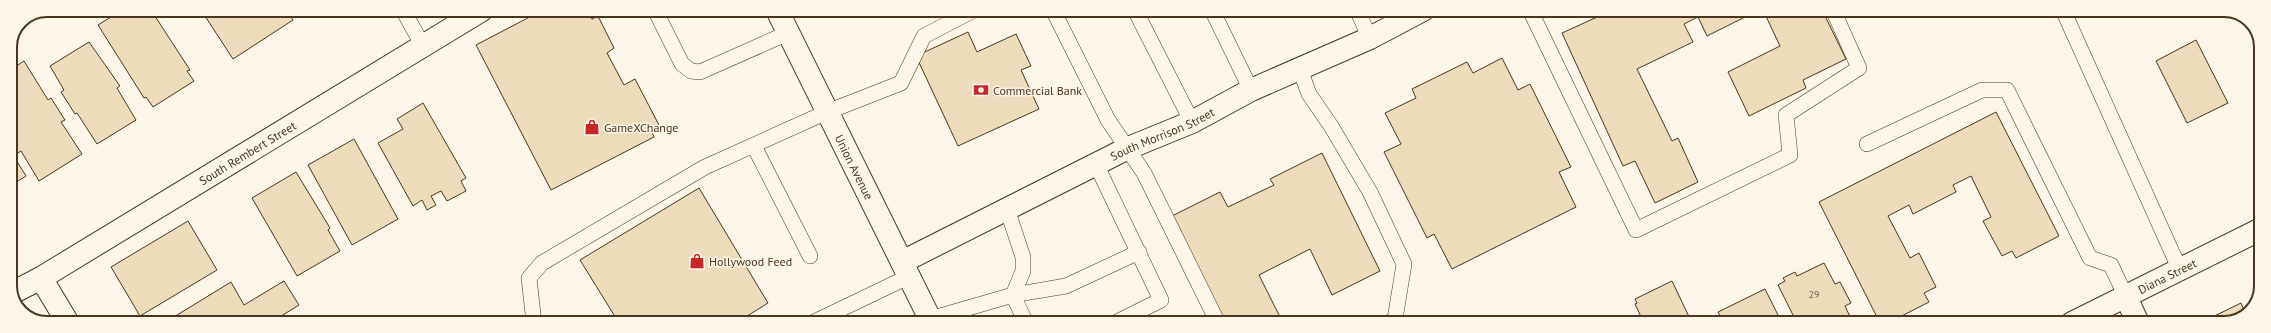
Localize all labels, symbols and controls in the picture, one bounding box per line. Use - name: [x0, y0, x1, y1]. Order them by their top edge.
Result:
- bank icon: Commercial Bank: [972, 81, 990, 99]
- place label: Commercial Bank: [993, 83, 1082, 98]
- street label: South Morrison Street: [1107, 104, 1217, 163]
- street label: South Rembert Street: [196, 118, 298, 188]
- shop icon: GameXChange: [583, 118, 601, 136]
- place label: GameXChange: [604, 120, 678, 135]
- street label: Union Avenue: [832, 132, 877, 202]
- shop icon: Hollywood Feed: [688, 252, 706, 270]
- place label: Hollywood Feed: [709, 254, 792, 269]
- street label: Diana Street: [2135, 255, 2199, 297]
- house number: 29: [1809, 288, 1819, 301]

